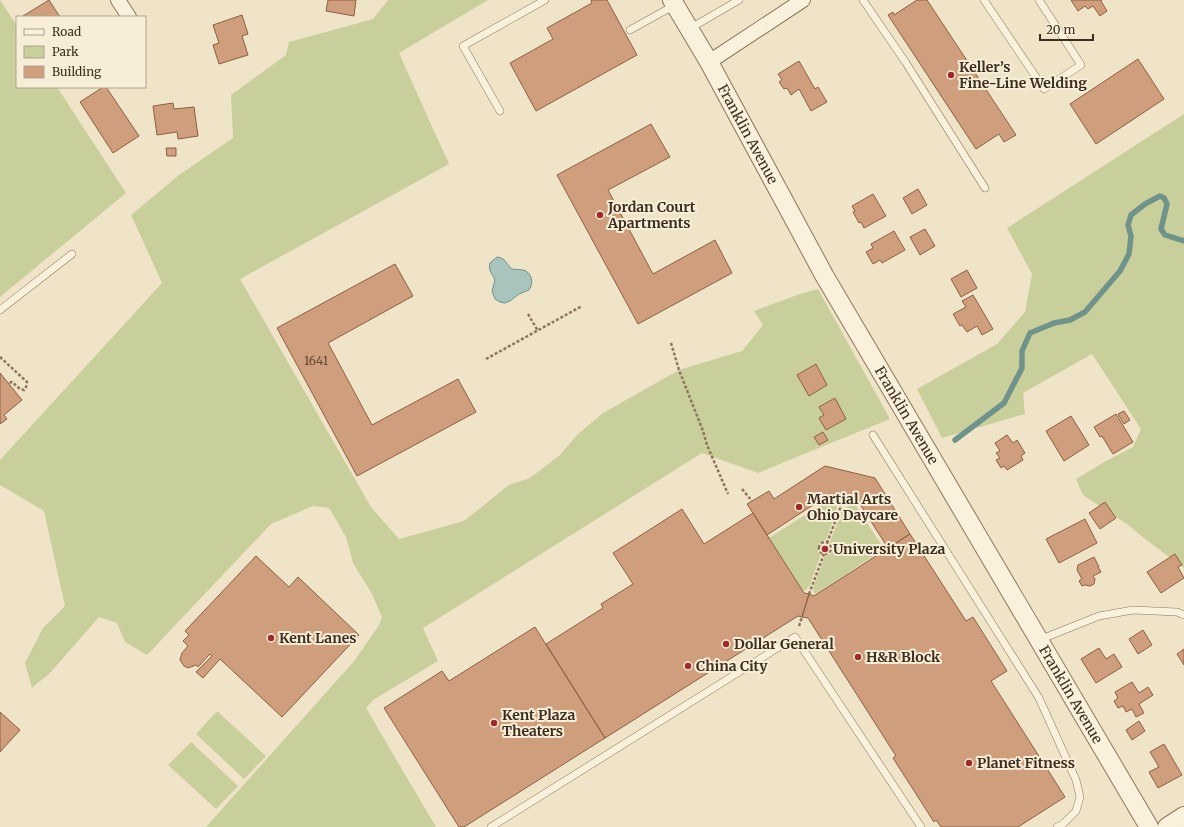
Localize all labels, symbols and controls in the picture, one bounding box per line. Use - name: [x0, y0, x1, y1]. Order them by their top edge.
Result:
- legend: [16, 16, 146, 88]
- scale bar: [1040, 16, 1093, 42]
- text: 20 m: [1046, 22, 1075, 37]
- text: Road: [52, 24, 81, 39]
- text: Park: [52, 44, 79, 59]
- place label: Keller’s Fine-Line Welding: [959, 58, 1087, 92]
- text: Building: [52, 64, 102, 79]
- marker: Keller’s Fine-Line Welding: [946, 70, 956, 80]
- street label: Franklin Avenue: [714, 81, 782, 187]
- place label: Jordan Court Apartments: [607, 198, 696, 232]
- marker: Jordan Court Apartments: [595, 210, 605, 220]
- house number: 1641: [304, 353, 329, 368]
- street label: Franklin Avenue: [871, 363, 942, 468]
- place label: Martial Arts Ohio Daycare: [807, 490, 898, 524]
- marker: Martial Arts Ohio Daycare: [794, 502, 804, 512]
- place label: University Plaza: [833, 540, 946, 558]
- marker: University Plaza: [820, 544, 830, 554]
- place label: Kent Lanes: [279, 629, 357, 647]
- marker: Kent Lanes: [266, 633, 276, 643]
- place label: Dollar General: [734, 635, 834, 653]
- marker: Dollar General: [721, 639, 731, 649]
- street label: Franklin Avenue: [1035, 642, 1107, 747]
- place label: H&R Block: [866, 648, 941, 666]
- marker: H&R Block: [853, 652, 863, 662]
- place label: China City: [696, 657, 768, 675]
- marker: China City: [683, 661, 693, 671]
- place label: Kent Plaza Theaters: [502, 706, 576, 740]
- marker: Kent Plaza Theaters: [489, 718, 499, 728]
- place label: Planet Fitness: [977, 754, 1075, 772]
- marker: Planet Fitness: [964, 758, 974, 768]

